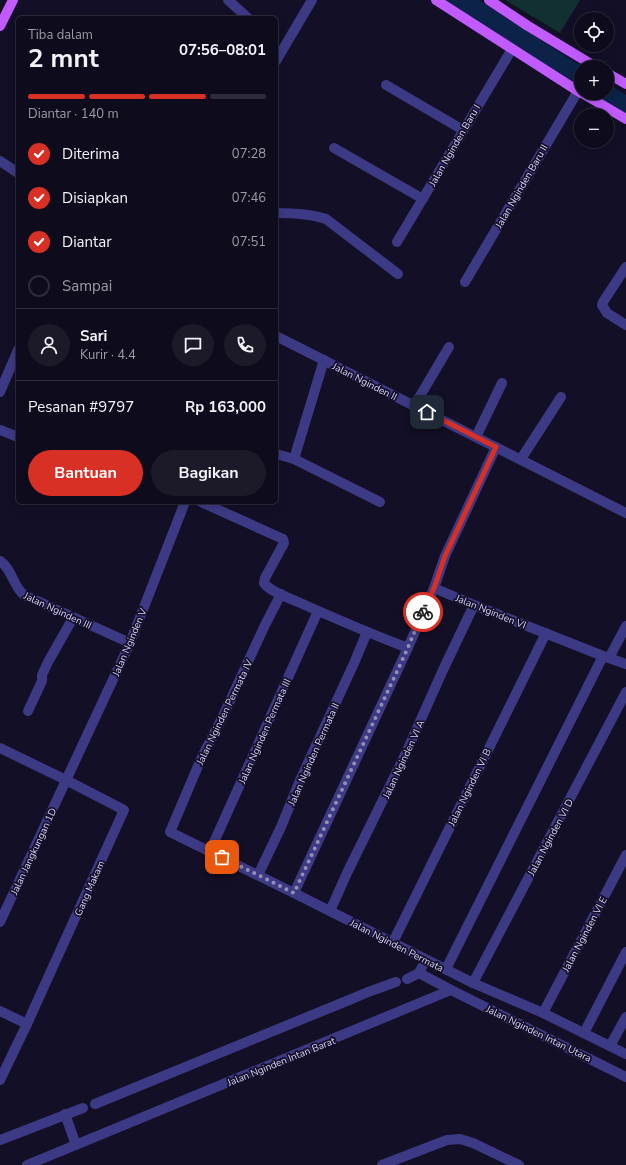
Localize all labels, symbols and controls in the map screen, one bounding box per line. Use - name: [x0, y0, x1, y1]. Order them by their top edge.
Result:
- map controls: [574, 12, 614, 148]
- button: locate: [574, 12, 614, 52]
- text: Tiba dalam: [28, 26, 93, 44]
- text: 07:56–08:01: [179, 40, 266, 60]
- text: 2 mnt: [28, 41, 99, 76]
- button: +: [574, 60, 614, 100]
- street label: Jalan Nginden Baru I: [425, 102, 484, 190]
- text: Diantar · 140 m: [28, 105, 119, 123]
- button: −: [574, 108, 614, 148]
- street label: Jalan Nginden Baru II: [492, 142, 552, 232]
- icon: check: [28, 143, 50, 165]
- text: Diterima: [62, 144, 119, 164]
- text: 07:28: [232, 145, 266, 163]
- icon: check: [28, 187, 50, 209]
- text: Disiapkan: [62, 188, 128, 208]
- text: 07:46: [232, 189, 266, 207]
- icon: check: [28, 231, 50, 253]
- text: Diantar: [62, 232, 112, 252]
- text: 07:51: [232, 233, 266, 251]
- text: Sampai: [62, 276, 112, 296]
- button: person: [28, 324, 70, 366]
- button: chat: [172, 324, 214, 366]
- button: phone: [224, 324, 266, 366]
- text: Sari: [80, 326, 107, 346]
- text: Kurir · 4.4: [80, 346, 136, 364]
- street label: Jalan Nginden II: [329, 359, 399, 404]
- pin: [410, 395, 444, 429]
- text: Pesanan #9797: [28, 397, 134, 417]
- text: Rp 163,000: [185, 397, 266, 417]
- icon: home: [416, 401, 438, 423]
- button: Bantuan: [28, 450, 143, 496]
- button: Bagikan: [151, 450, 266, 496]
- street label: Jalan Nginden III: [20, 589, 94, 633]
- street label: Jalan Nginden VI: [452, 591, 528, 632]
- courier: [403, 592, 443, 632]
- icon: bike: [412, 601, 434, 623]
- street label: Jalan Nginden V: [109, 606, 151, 679]
- street label: Jalan Nginden Permata IV: [193, 657, 257, 768]
- street label: Jalan Nginden Permata III: [235, 677, 294, 787]
- street label: Jalan Nginden Permata II: [285, 701, 343, 809]
- street label: Jalan Nginden VI A: [379, 717, 429, 802]
- street label: Jalan Nginden VI B: [445, 746, 495, 829]
- street label: Jalan Nginden VI D: [524, 797, 577, 879]
- street label: Jalan Jangkungan 1D: [7, 806, 60, 898]
- pin: [205, 840, 239, 874]
- icon: bag: [211, 846, 233, 868]
- street label: Gang Makam: [71, 858, 108, 918]
- street label: Jalan Nginden VI E: [559, 894, 611, 976]
- street label: Jalan Nginden Permata: [346, 916, 446, 976]
- street label: Jalan Nginden Intan Utara: [482, 1002, 594, 1066]
- street label: Jalan Nginden Intan Barat: [224, 1034, 338, 1090]

